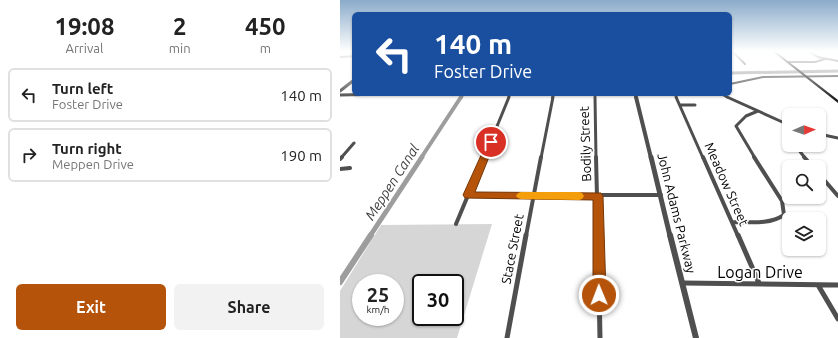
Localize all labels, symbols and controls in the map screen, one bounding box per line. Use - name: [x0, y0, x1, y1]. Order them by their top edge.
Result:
- text: 19:08: [54, 13, 114, 40]
- text: 2: [173, 13, 186, 40]
- text: 450: [245, 13, 286, 40]
- icon: left: [368, 28, 420, 80]
- text: 140 m: [434, 28, 512, 59]
- text: Arrival: [65, 41, 103, 55]
- text: min: [169, 41, 191, 55]
- text: m: [260, 41, 271, 55]
- text: Foster Drive: [434, 61, 532, 81]
- text: Turn left: [52, 80, 113, 97]
- icon: left: [18, 84, 40, 106]
- text: 140 m: [280, 87, 322, 104]
- text: Foster Drive: [52, 97, 123, 111]
- street label: Bodily Street: [577, 106, 593, 182]
- north arrow: [782, 108, 826, 152]
- map controls: [782, 108, 826, 256]
- pin: [474, 125, 508, 159]
- icon: arrive: [480, 131, 502, 153]
- text: Turn right: [52, 140, 122, 157]
- street label: Meadow Street: [702, 140, 752, 228]
- water label: Meppen Canal: [362, 141, 422, 223]
- icon: right: [18, 144, 40, 166]
- text: 190 m: [280, 147, 322, 164]
- street label: John Adams Parkway: [655, 152, 699, 274]
- text: Meppen Drive: [52, 157, 134, 171]
- button: search: [782, 160, 826, 204]
- button: layers: [782, 212, 826, 256]
- street label: Stace Street: [498, 213, 526, 285]
- street label: Logan Drive: [717, 263, 803, 281]
- speed limit sign: 30: [412, 274, 464, 326]
- position arrow: [578, 274, 620, 316]
- text: 25: [367, 283, 389, 306]
- button: Exit: [16, 284, 166, 330]
- button: Share: [174, 284, 324, 330]
- text: km/h: [366, 304, 390, 315]

